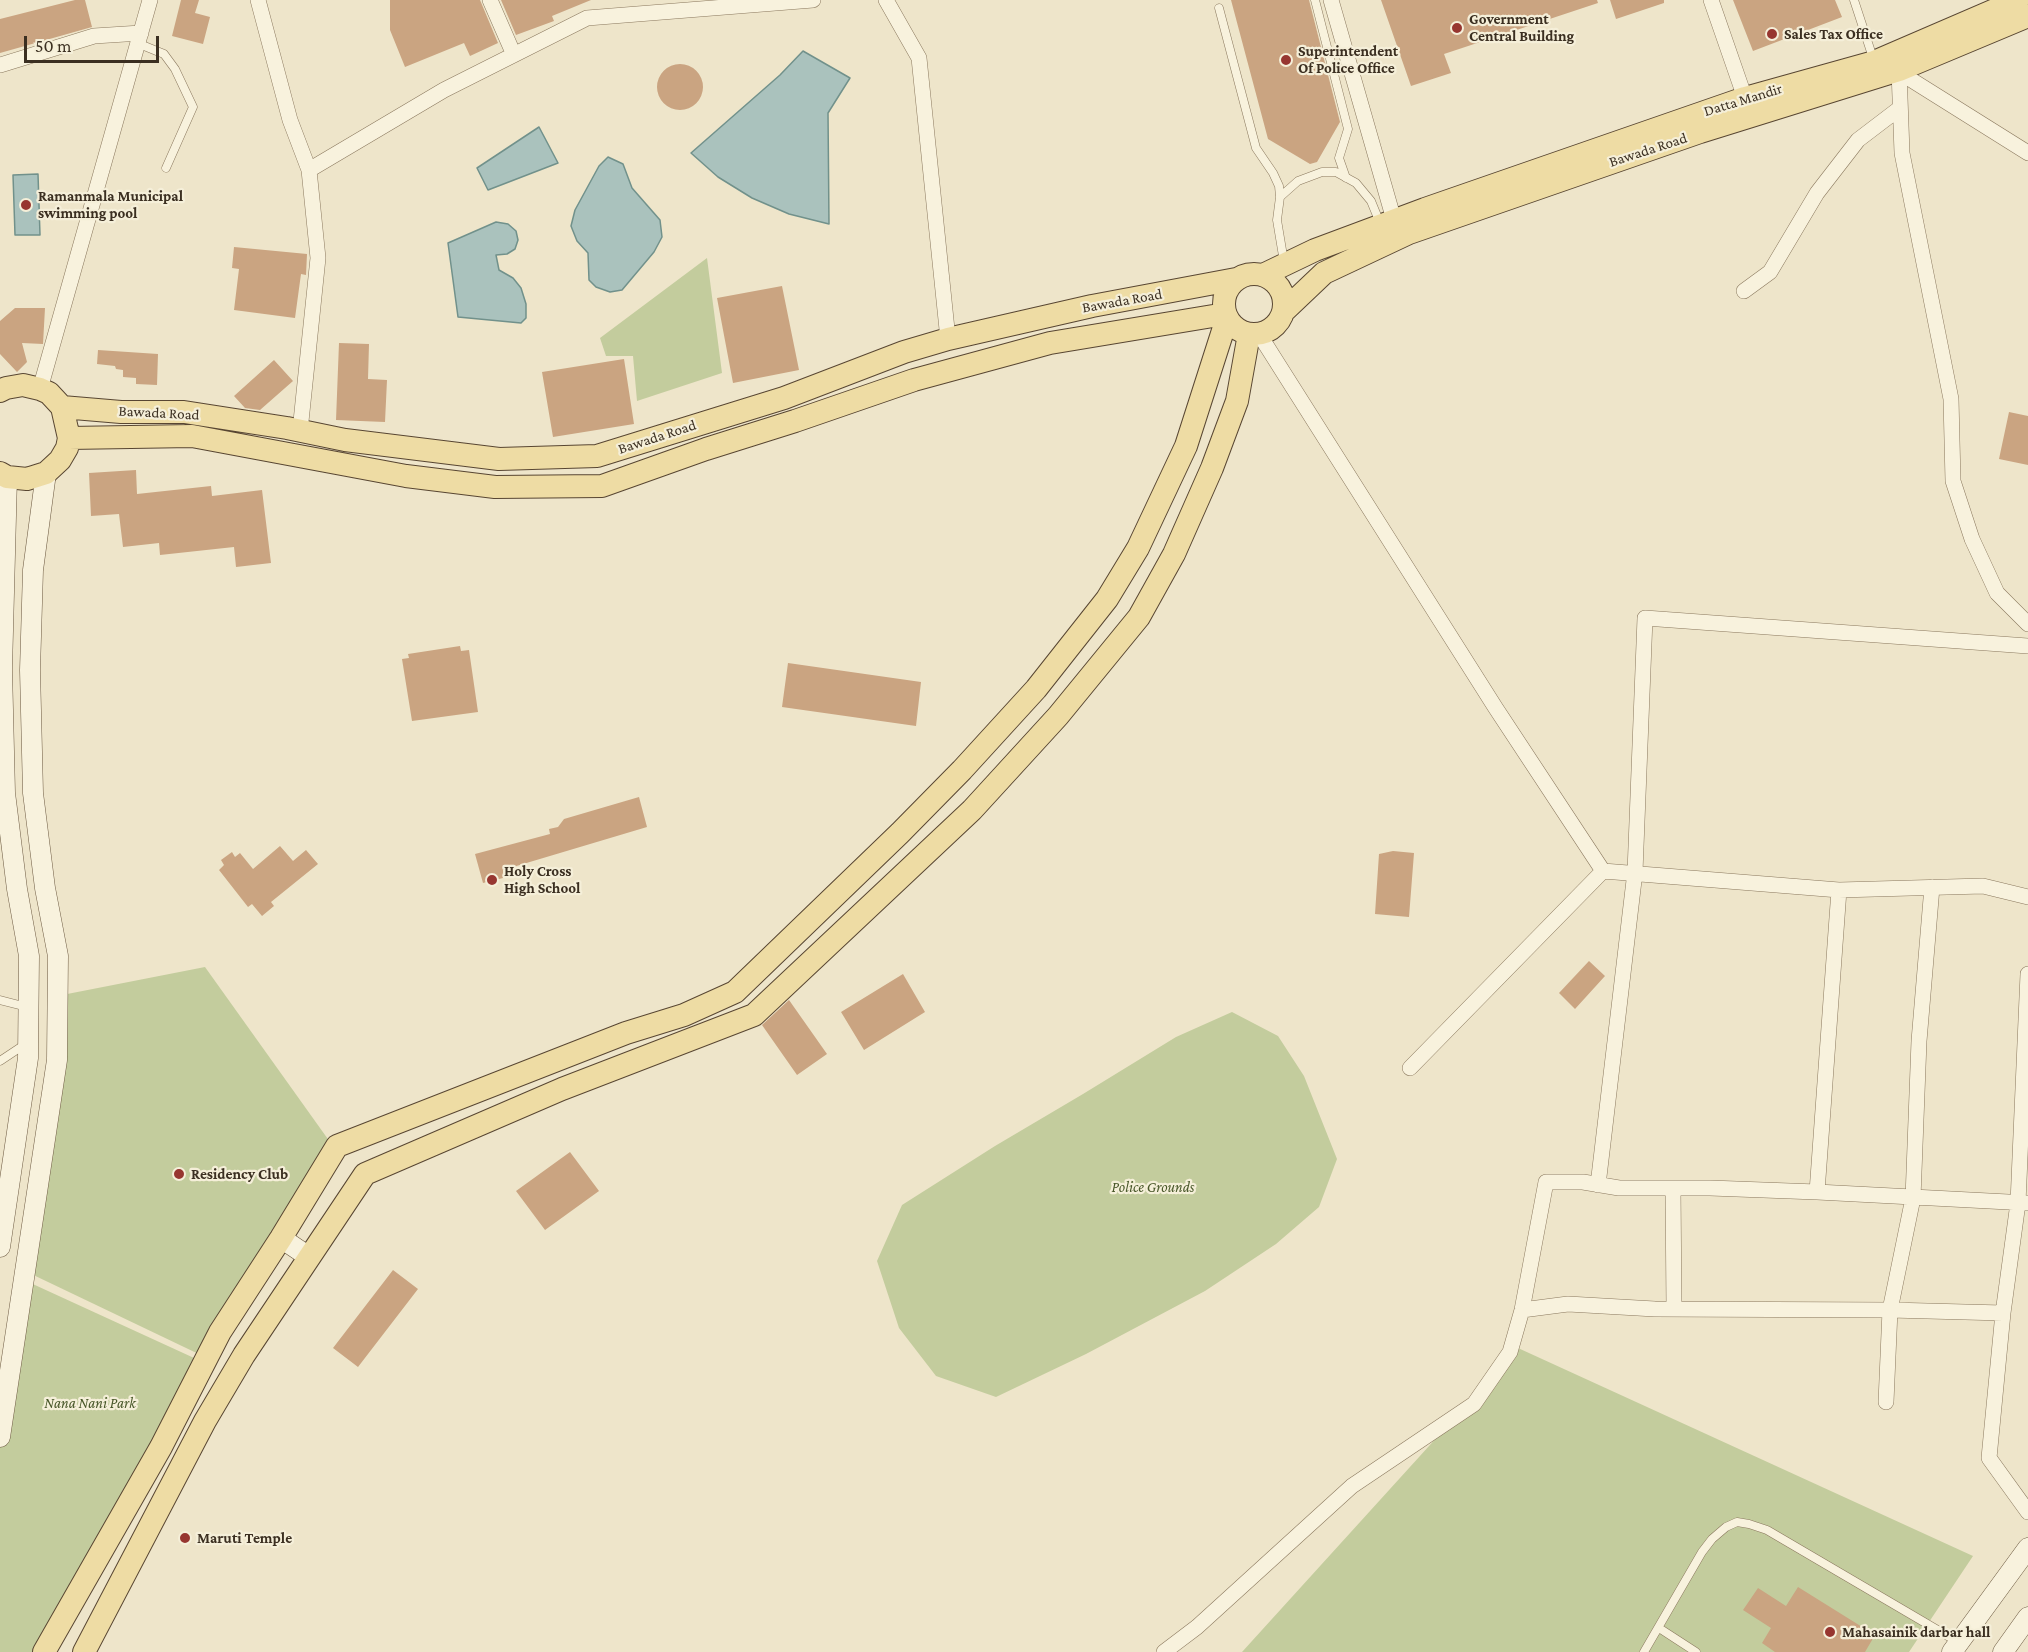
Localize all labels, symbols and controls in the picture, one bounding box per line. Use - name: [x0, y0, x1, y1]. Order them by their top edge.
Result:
- place label: Government Central Building: [1469, 10, 1574, 45]
- marker: Government Central Building: [1450, 21, 1464, 35]
- scale bar: [27, 24, 162, 62]
- place label: Sales Tax Office: [1784, 25, 1883, 43]
- marker: Sales Tax Office: [1765, 27, 1779, 41]
- text: 50 m: [35, 36, 72, 56]
- place label: Superintendent Of Police Office: [1298, 42, 1398, 77]
- marker: Superintendent Of Police Office: [1279, 53, 1293, 67]
- street label: Datta Mandir: [1702, 80, 1784, 120]
- street label: Bawada Road: [1607, 129, 1689, 171]
- place label: Ramanmala Municipal swimming pool: [38, 187, 183, 222]
- marker: Ramanmala Municipal swimming pool: [19, 198, 33, 212]
- street label: Bawada Road: [1081, 285, 1163, 317]
- street label: Bawada Road: [118, 402, 200, 424]
- street label: Bawada Road: [616, 416, 698, 458]
- place label: Holy Cross High School: [504, 862, 580, 897]
- marker: Holy Cross High School: [485, 873, 499, 887]
- place label: Residency Club: [191, 1165, 288, 1183]
- marker: Residency Club: [172, 1167, 186, 1181]
- park label: Police Grounds: [1112, 1178, 1194, 1196]
- park label: Nana Nani Park: [44, 1394, 136, 1412]
- place label: Maruti Temple: [197, 1529, 292, 1547]
- marker: Maruti Temple: [178, 1531, 192, 1545]
- place label: Mahasainik darbar hall: [1842, 1623, 1990, 1641]
- marker: Mahasainik darbar hall: [1823, 1625, 1837, 1639]

